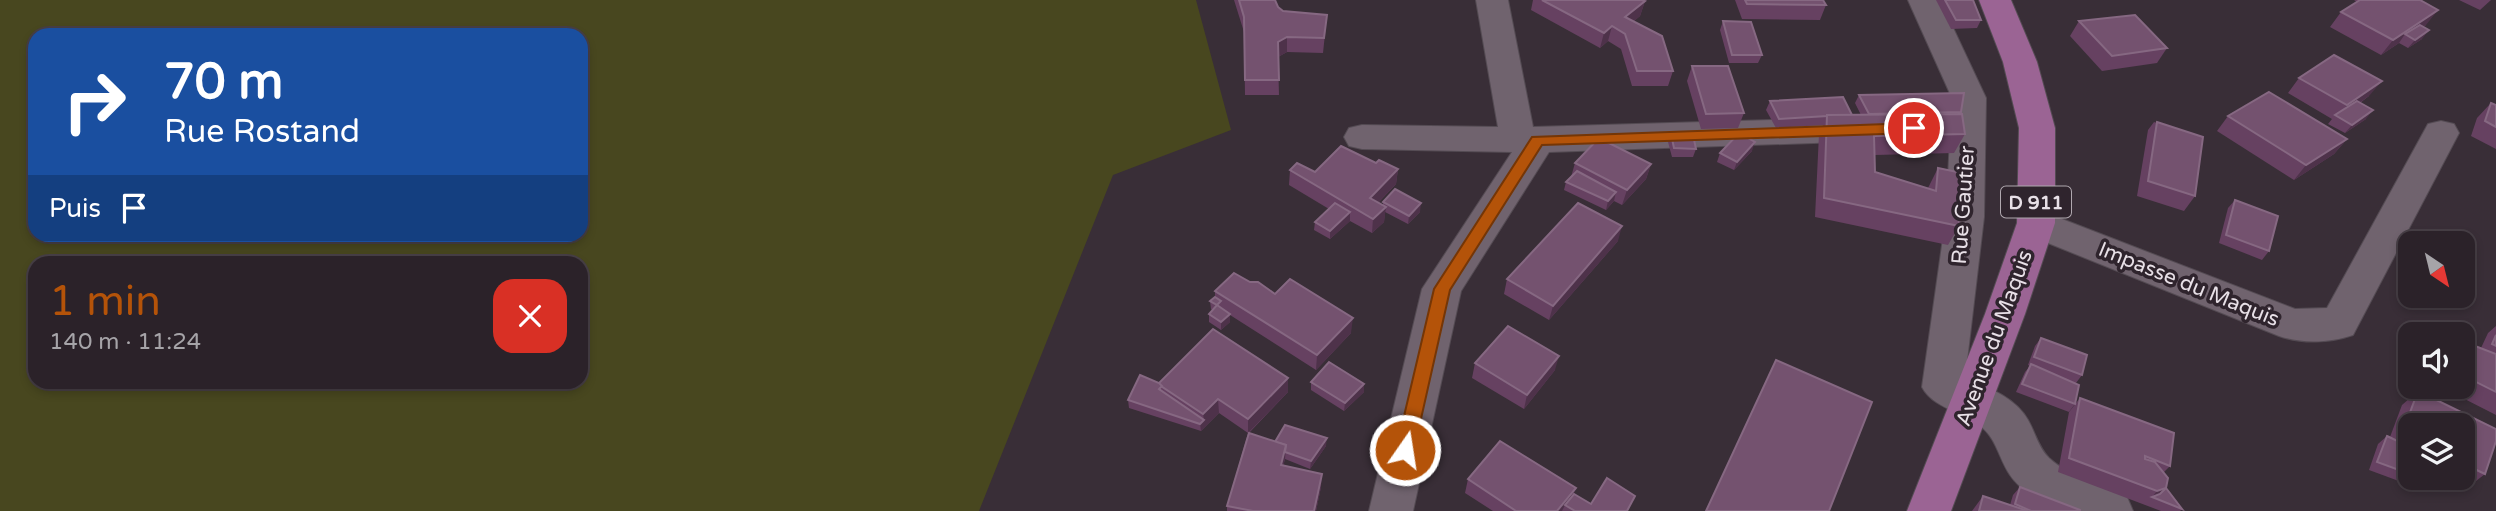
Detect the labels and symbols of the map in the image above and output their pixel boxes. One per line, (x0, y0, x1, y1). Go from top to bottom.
pin (1884, 98, 1944, 158)
street label: Rue Gautier (1947, 145, 1980, 265)
road number: D 911 (2001, 186, 2071, 218)
north arrow (2398, 231, 2474, 308)
street label: Impasse du Maquis (2095, 237, 2283, 332)
street label: Avenue du Maquis (1951, 247, 2038, 430)
position arrow (1368, 413, 1442, 487)

